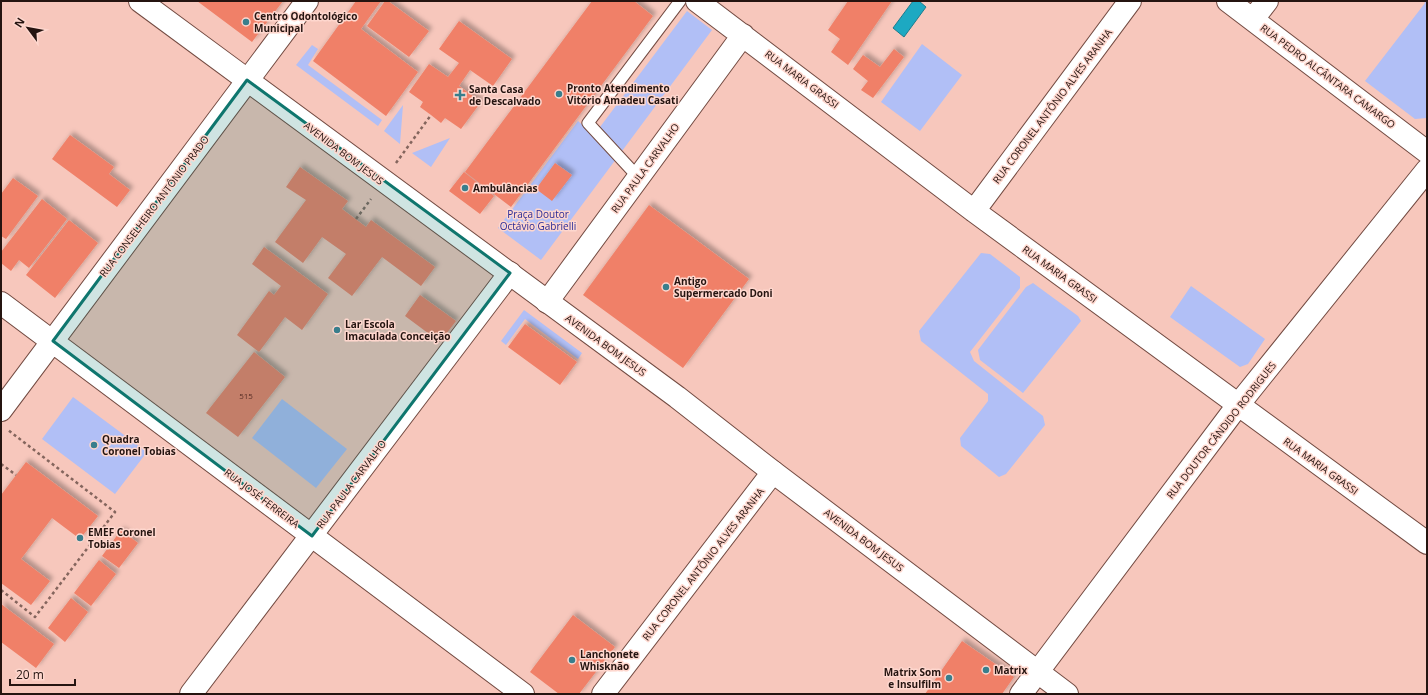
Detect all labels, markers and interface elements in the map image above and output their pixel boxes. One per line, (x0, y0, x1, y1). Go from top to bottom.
north arrow (8, 8, 48, 48)
place label: Centro Odontológico Municipal (254, 9, 357, 35)
text: N (10, 15, 28, 30)
marker: Centro Odontológico Municipal (241, 17, 251, 27)
street label: RUA PEDRO ALCÂNTARA CAMARGO (1258, 21, 1398, 132)
street label: RUA CORONEL ANTÔNIO ALVES ARANHA (989, 25, 1115, 186)
street label: RUA MARIA GRASSI (762, 47, 842, 111)
place label: Pronto Atendimento Vitório Amadeu Casati (567, 81, 678, 107)
place label: Santa Casa de Descalvado (469, 82, 541, 108)
marker: Santa Casa de Descalvado (454, 89, 466, 101)
marker: Pronto Atendimento Vitório Amadeu Casati (554, 89, 564, 99)
street label: AVENIDA BOM JESUS (301, 118, 387, 188)
street label: RUA PAULA CARVALHO (608, 120, 682, 216)
street label: RUA CONSELHEIRO ANTÔNIO PRADO (96, 132, 212, 280)
place label: Ambulâncias (473, 181, 538, 195)
marker: Ambulâncias (460, 183, 470, 193)
park label: Praça Doutor Octávio Gabrielli (500, 207, 576, 233)
street label: RUA MARIA GRASSI (1020, 242, 1100, 306)
place label: Antigo Supermercado Doni (674, 274, 773, 300)
marker: Antigo Supermercado Doni (661, 282, 671, 292)
street label: AVENIDA BOM JESUS (563, 311, 649, 379)
place label: Lar Escola Imaculada Conceição (345, 317, 451, 343)
marker: Lar Escola Imaculada Conceição (332, 325, 342, 335)
street label: RUA DOUTOR CÂNDIDO RODRIGUES (1163, 359, 1279, 501)
house number: 515 (239, 390, 253, 401)
place label: Quadra Coronel Tobias (102, 432, 176, 458)
street label: RUA MARIA GRASSI (1281, 434, 1361, 498)
street label: RUA PAULA CARVALHO (313, 437, 389, 531)
marker: Quadra Coronel Tobias (89, 440, 99, 450)
street label: RUA JOSÉ FERREIRA (222, 465, 303, 531)
street label: RUA CORONEL ANTÔNIO ALVES ARANHA (639, 484, 768, 643)
street label: AVENIDA BOM JESUS (821, 505, 907, 575)
place label: EMEF Coronel Tobias (88, 525, 156, 551)
marker: EMEF Coronel Tobias (75, 533, 85, 543)
place label: Lanchonete Whisknão (580, 647, 639, 673)
marker: Lanchonete Whisknão (567, 655, 577, 665)
scale bar (10, 661, 75, 687)
place label: Matrix (994, 663, 1027, 677)
place label: Matrix Som e Insulfilm (884, 665, 941, 691)
marker: Matrix (981, 665, 991, 675)
text: 20 m (16, 666, 44, 683)
marker: Matrix Som e Insulfilm (944, 673, 954, 683)

